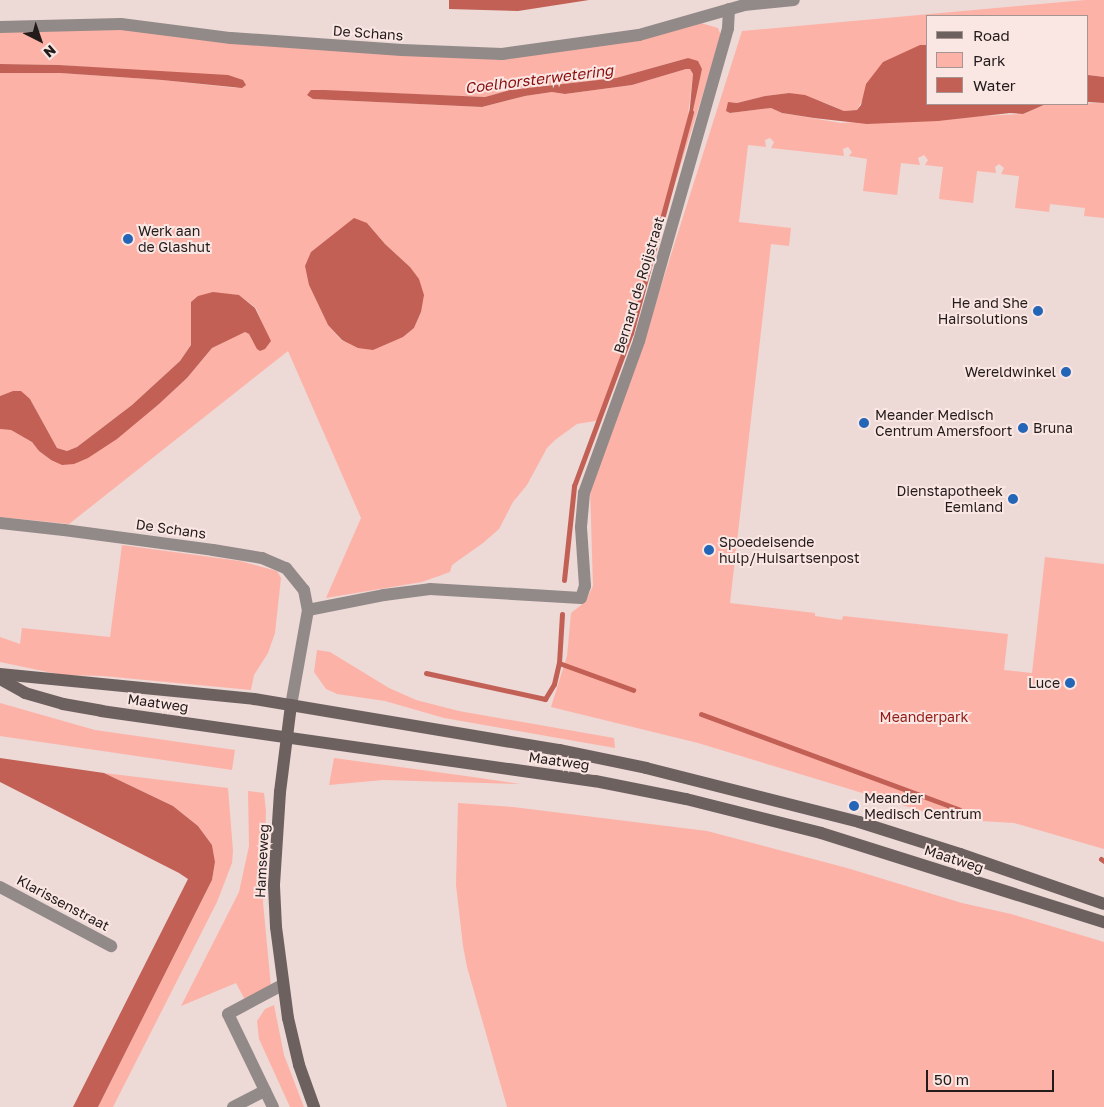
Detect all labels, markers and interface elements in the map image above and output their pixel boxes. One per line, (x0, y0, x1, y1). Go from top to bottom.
north arrow (15, 15, 65, 65)
legend (926, 15, 1089, 105)
street label: De Schans (332, 22, 404, 44)
text: Road (973, 26, 1010, 44)
text: N (41, 42, 60, 62)
text: Park (973, 51, 1005, 69)
water label: Coelhorsterwetering (464, 61, 614, 97)
text: Water (973, 76, 1016, 94)
street label: Bernard de Roijstraat (610, 215, 668, 355)
place label: Werk aan de Glashut (138, 223, 211, 256)
marker: Werk aan de Glashut (122, 233, 134, 245)
place label: He and She Hairsolutions (938, 295, 1028, 328)
marker: He and She Hairsolutions (1032, 305, 1044, 317)
place label: Wereldwinkel (965, 364, 1056, 380)
marker: Wereldwinkel (1060, 366, 1072, 378)
place label: Meander Medisch Centrum Amersfoort (875, 407, 1012, 440)
marker: Meander Medisch Centrum Amersfoort (857, 416, 871, 430)
place label: Bruna (1033, 420, 1073, 436)
marker: Bruna (1017, 422, 1029, 434)
place label: Dienstapotheek Eemland (896, 483, 1003, 516)
marker: Dienstapotheek Eemland (1007, 493, 1019, 505)
street label: De Schans (135, 516, 207, 542)
place label: Spoedeisende hulp/Huisartsenpost (719, 534, 860, 566)
marker: Spoedeisende hulp/Huisartsenpost (703, 544, 715, 556)
place label: Luce (1028, 675, 1060, 691)
marker: Luce (1064, 677, 1076, 689)
street label: Maatweg (126, 690, 190, 716)
park label: Meanderpark (880, 709, 968, 725)
street label: Maatweg (527, 748, 591, 774)
place label: Meander Medisch Centrum (864, 790, 982, 822)
marker: Meander Medisch Centrum (848, 800, 860, 812)
street label: Hamseweg (252, 823, 272, 899)
street label: Maatweg (922, 842, 986, 876)
street label: Klarissenstraat (14, 872, 112, 934)
scale bar (929, 1060, 1056, 1092)
text: 50 m (934, 1070, 969, 1088)

